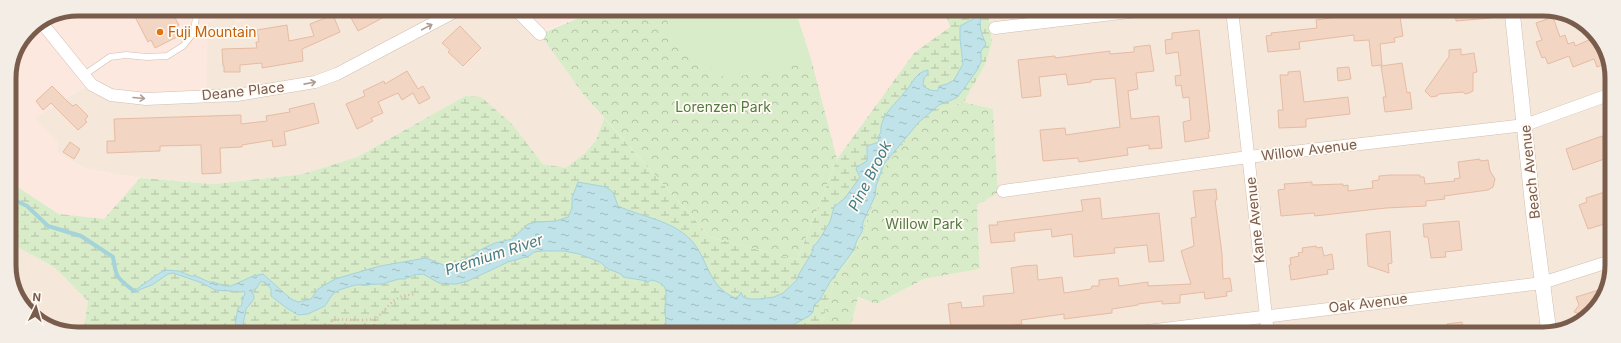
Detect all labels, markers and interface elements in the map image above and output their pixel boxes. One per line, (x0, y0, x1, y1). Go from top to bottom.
place label: Fuji Mountain (168, 23, 257, 40)
one-way arrow (421, 23, 433, 30)
marker: Fuji Mountain (155, 27, 165, 37)
street label: Deane Place (201, 78, 285, 103)
one-way arrow (303, 78, 316, 86)
one-way arrow (132, 94, 145, 102)
park label: Lorenzen Park (675, 98, 771, 115)
street label: Beach Avenue (1516, 124, 1543, 220)
street label: Willow Avenue (1260, 135, 1358, 164)
water label: Pine Brook (844, 137, 896, 214)
street label: Kane Avenue (1242, 176, 1267, 264)
park label: Willow Park (885, 215, 963, 232)
water label: Premium River (442, 230, 546, 279)
north arrow (16, 287, 56, 327)
street label: Oak Avenue (1328, 289, 1408, 316)
text: N (32, 290, 42, 304)

